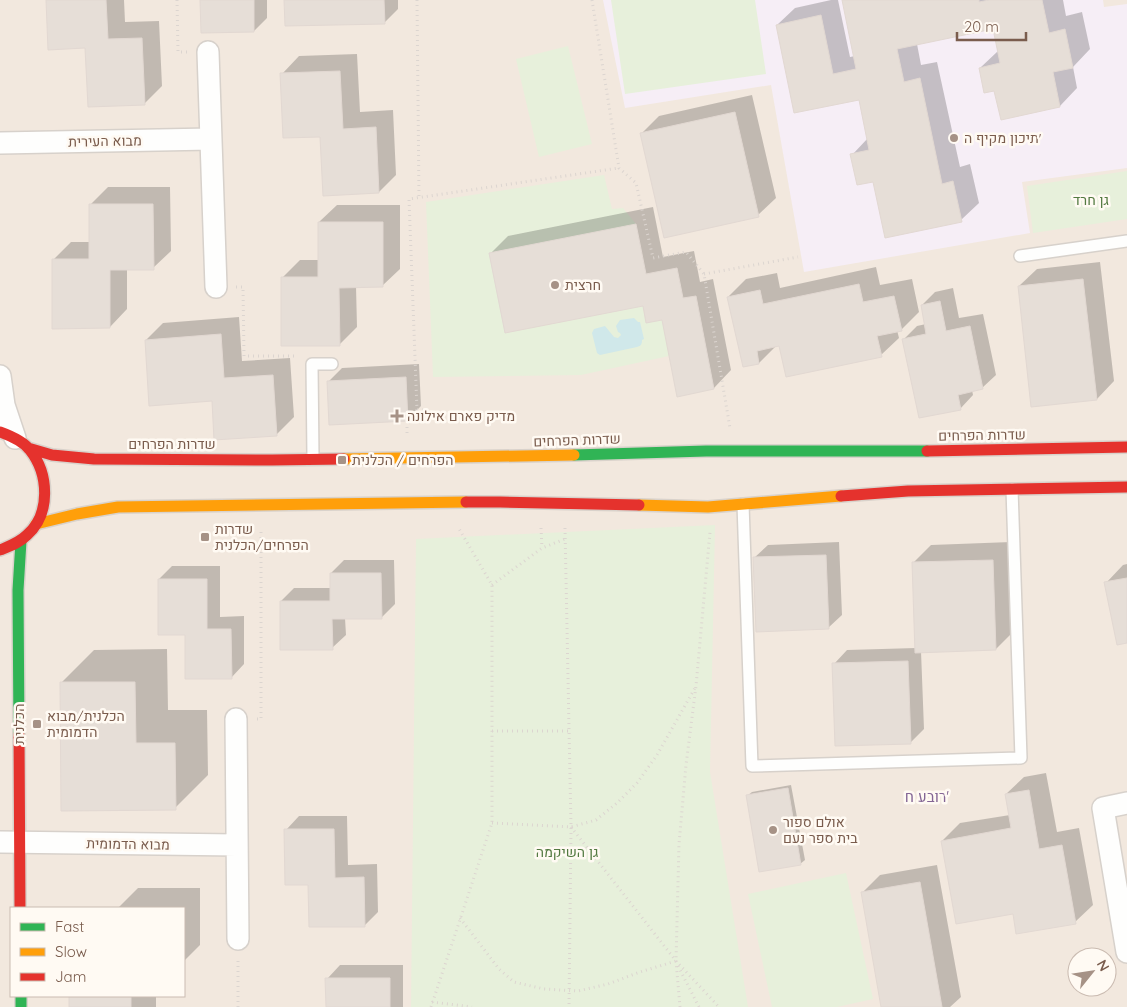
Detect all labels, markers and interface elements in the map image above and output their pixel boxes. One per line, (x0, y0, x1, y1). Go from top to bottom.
scale bar (957, 10, 1026, 42)
text: 20 m (964, 17, 999, 36)
place label: תיכון מקיף ה' (964, 129, 1042, 147)
street label: מבוא העירית (68, 131, 142, 151)
marker: תיכון מקיף ה' (948, 132, 960, 144)
park label: גן חרד (1073, 191, 1109, 209)
place label: חרצית (565, 276, 601, 294)
marker: חרצית (549, 279, 561, 291)
place label: מדיק פארם אילונה (407, 407, 515, 425)
marker: מדיק פארם אילונה (391, 410, 403, 422)
street label: שדרות הפרחים (938, 425, 1026, 445)
street label: שדרות הפרחים (533, 429, 621, 451)
street label: שדרות הפרחים (128, 435, 216, 453)
place label: הפרחים / הכלנית (352, 451, 453, 469)
marker: הפרחים / הכלנית (336, 454, 348, 466)
place label: שדרות הפרחים/הכלנית (215, 520, 309, 554)
marker: שדרות הפרחים/הכלנית (199, 531, 211, 543)
street label: הכלנית (10, 704, 28, 745)
place label: הכלנית/מבוא הדמומית (47, 707, 125, 741)
marker: הכלנית/מבוא הדמומית (31, 718, 43, 730)
district label: רובע ח' (905, 787, 949, 806)
place label: אולם ספור בית ספר נעם (783, 813, 858, 847)
marker: אולם ספור בית ספר נעם (767, 824, 779, 836)
street label: מבוא הדמומית (86, 834, 170, 854)
park label: גן השיקמה (536, 843, 598, 861)
legend (10, 907, 185, 997)
text: Fast (55, 917, 84, 936)
text: Slow (55, 942, 87, 961)
north arrow (1067, 947, 1117, 997)
text: N (1093, 957, 1114, 974)
text: Jam (55, 967, 86, 986)

